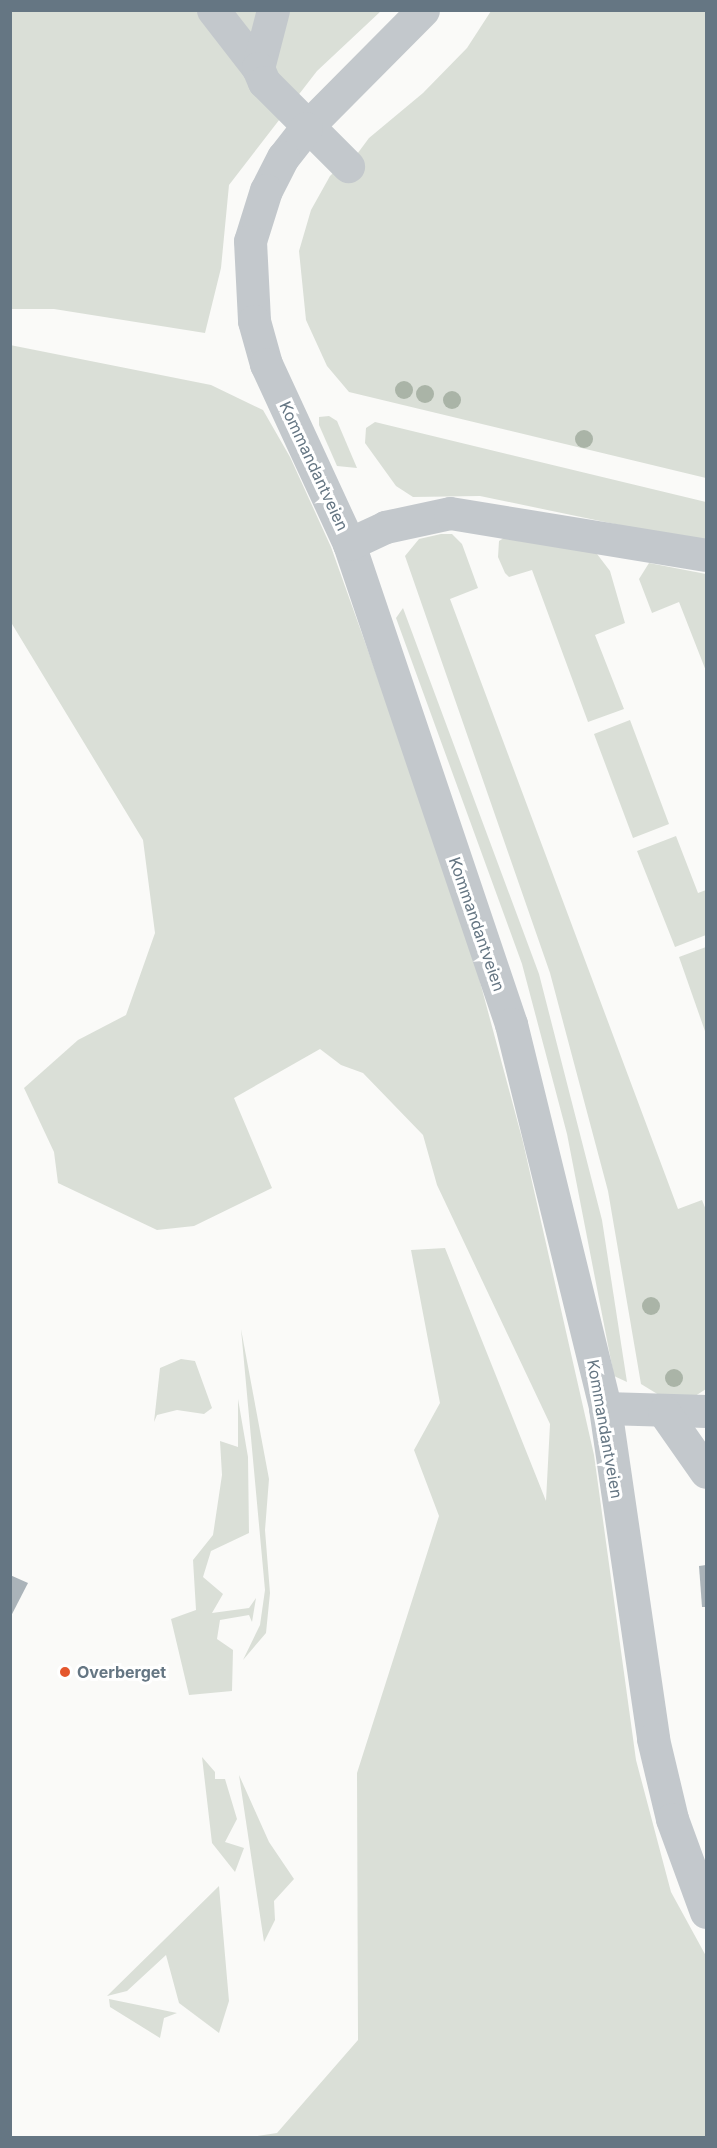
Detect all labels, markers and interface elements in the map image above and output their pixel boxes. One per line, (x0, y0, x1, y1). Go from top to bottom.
street label: Kommandantveien (276, 398, 352, 534)
street label: Kommandantveien (445, 854, 509, 994)
street label: Kommandantveien (583, 1358, 627, 1500)
place label: Overberget (77, 1662, 166, 1682)
marker: Overberget (58, 1665, 72, 1679)

